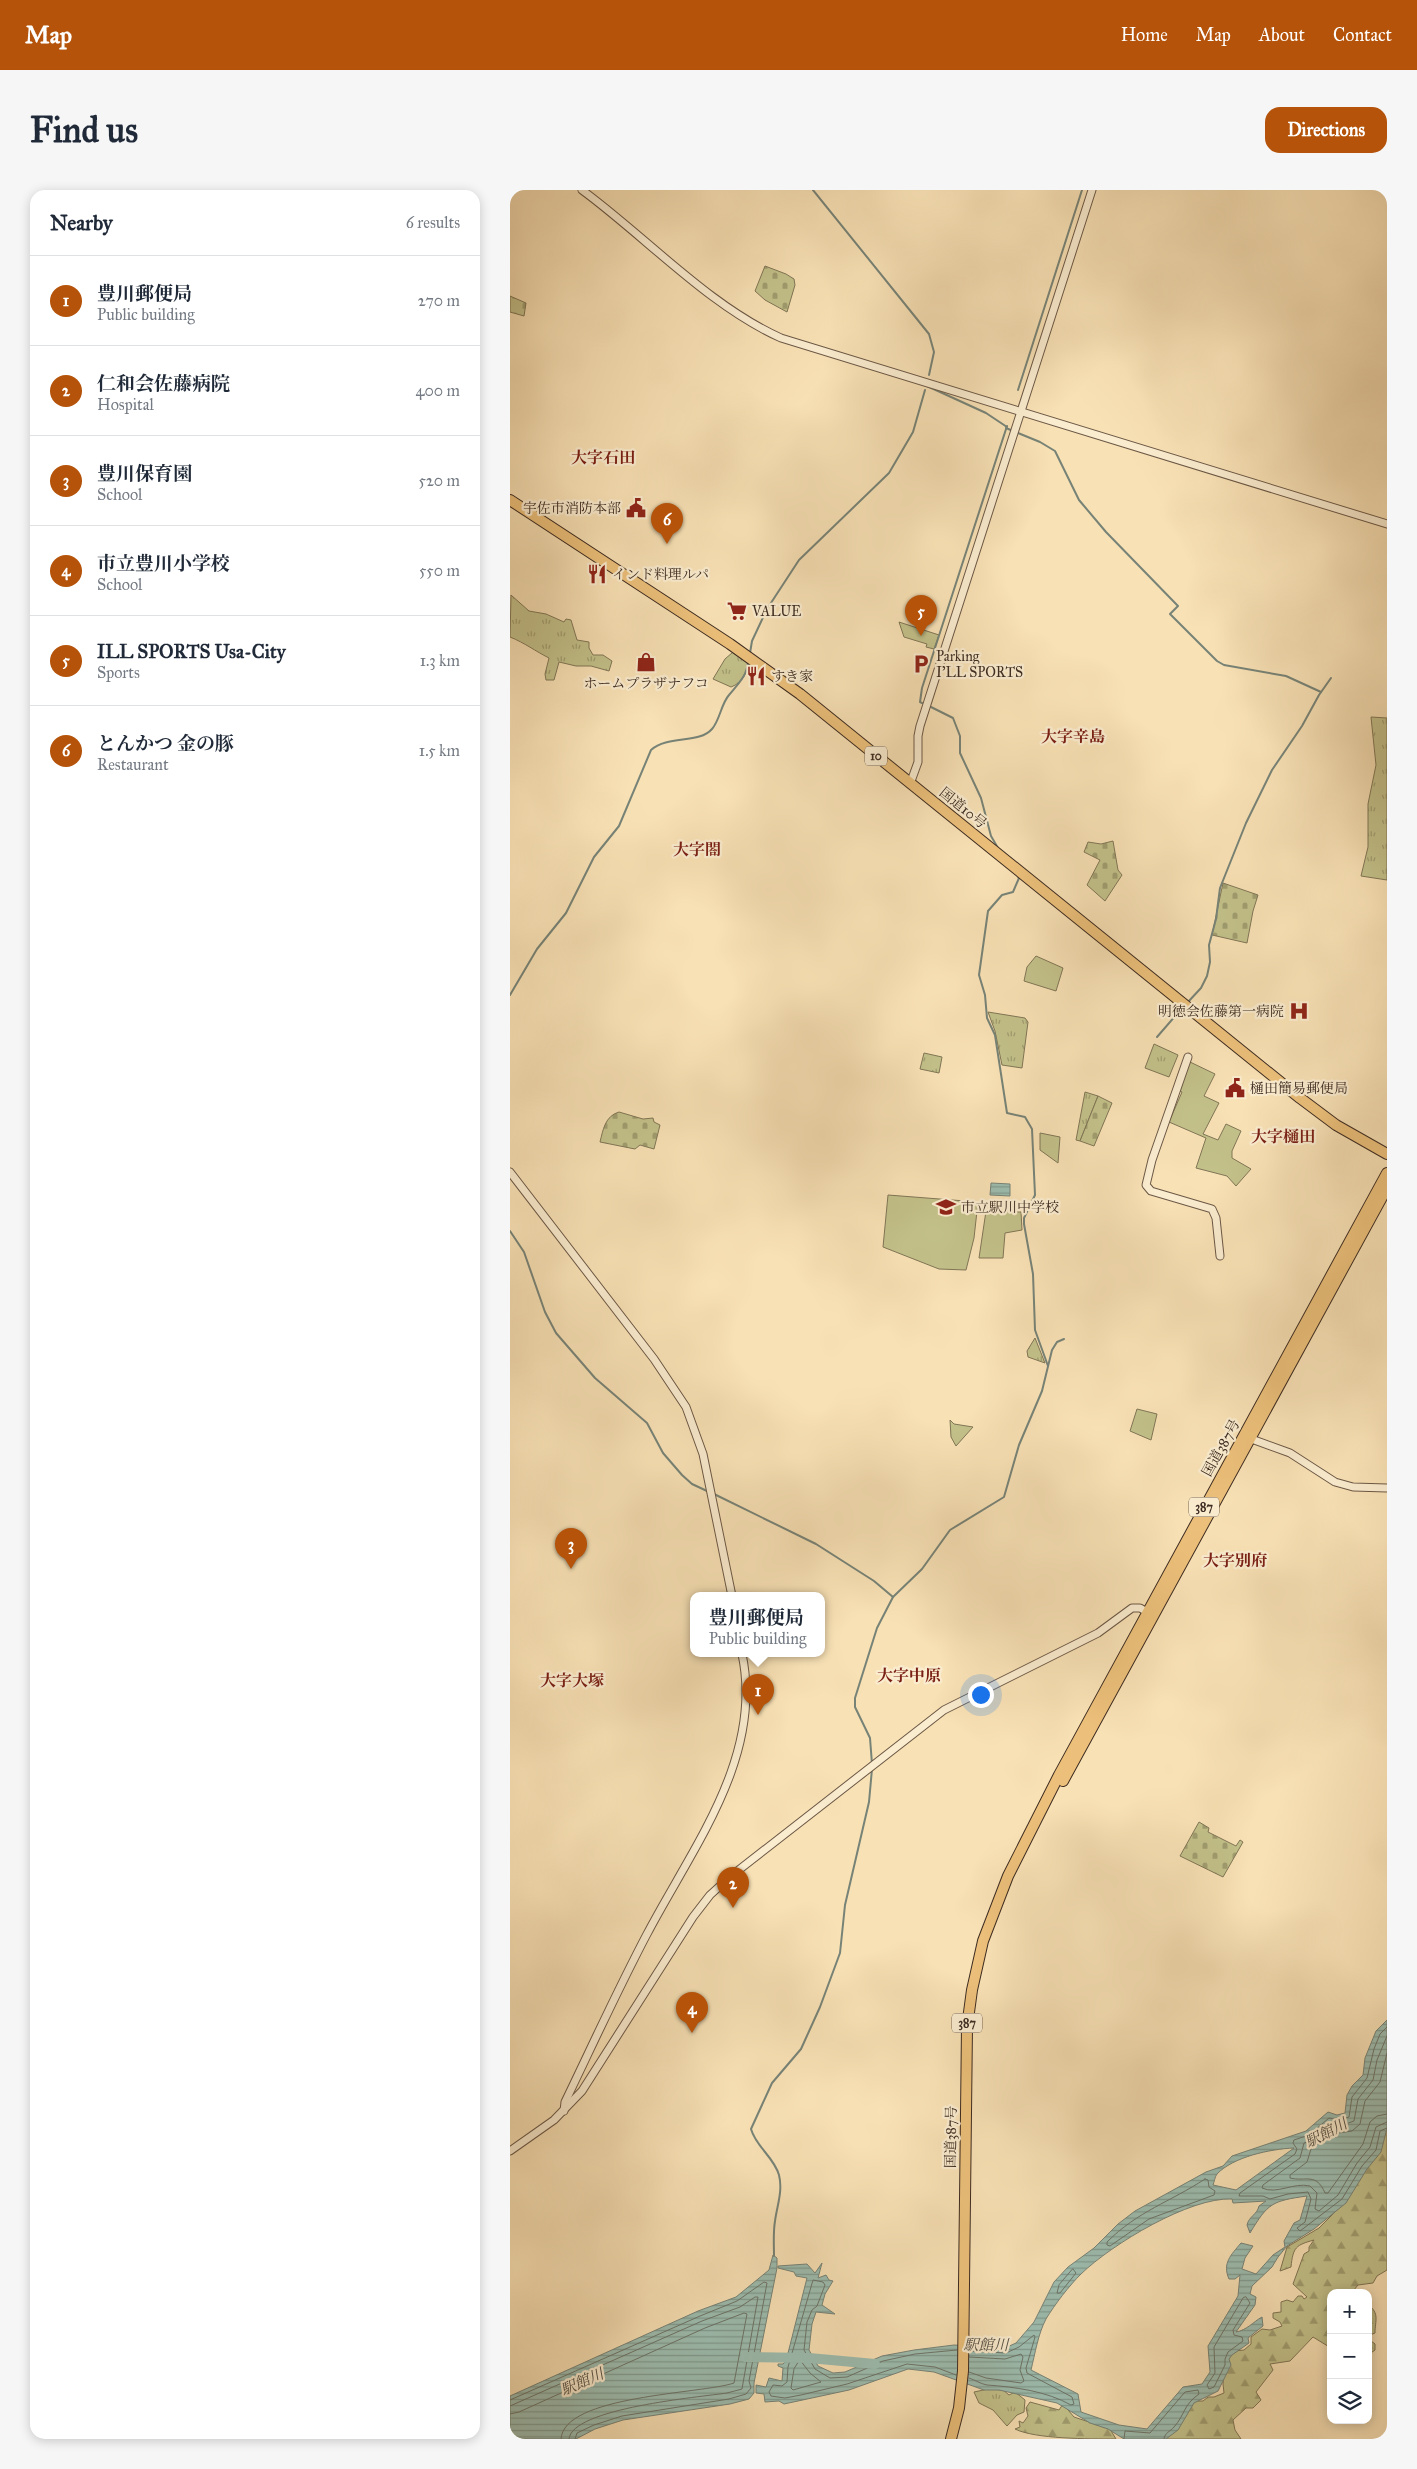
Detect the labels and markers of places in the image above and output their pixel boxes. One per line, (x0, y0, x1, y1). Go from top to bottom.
public building icon: 宇佐市消防本部 (625, 497, 647, 519)
place label: 宇佐市消防本部 (523, 500, 621, 517)
pin: 6 (651, 503, 683, 544)
restaurant icon: インド料理ルパ (586, 563, 608, 585)
place label: インド料理ルパ (612, 566, 709, 583)
pin: 5 (905, 595, 937, 636)
supermarket icon: VALUE (726, 600, 748, 622)
place label: VALUE (751, 603, 801, 620)
place label: Parking I'LL SPORTS (936, 648, 1023, 681)
shop icon: ホームプラザナフコ (635, 651, 657, 673)
parking icon: Parking I'LL SPORTS (910, 653, 932, 675)
restaurant icon: すき家 (745, 665, 767, 687)
place label: すき家 (771, 668, 813, 685)
place label: ホームプラザナフコ (583, 675, 709, 692)
hospital icon: 明徳会佐藤第一病院 (1288, 1000, 1310, 1022)
place label: 明徳会佐藤第一病院 (1158, 1003, 1284, 1020)
public building icon: 樋田簡易郵便局 (1224, 1077, 1246, 1099)
place label: 樋田簡易郵便局 (1250, 1080, 1348, 1097)
school or university icon: 市立駅川中学校 (935, 1196, 957, 1218)
place label: 市立駅川中学校 (961, 1199, 1059, 1216)
pin: 3 (555, 1528, 587, 1569)
pin: 1 (742, 1674, 774, 1715)
pin: 2 (717, 1867, 749, 1908)
pin: 4 (676, 1992, 708, 2033)

